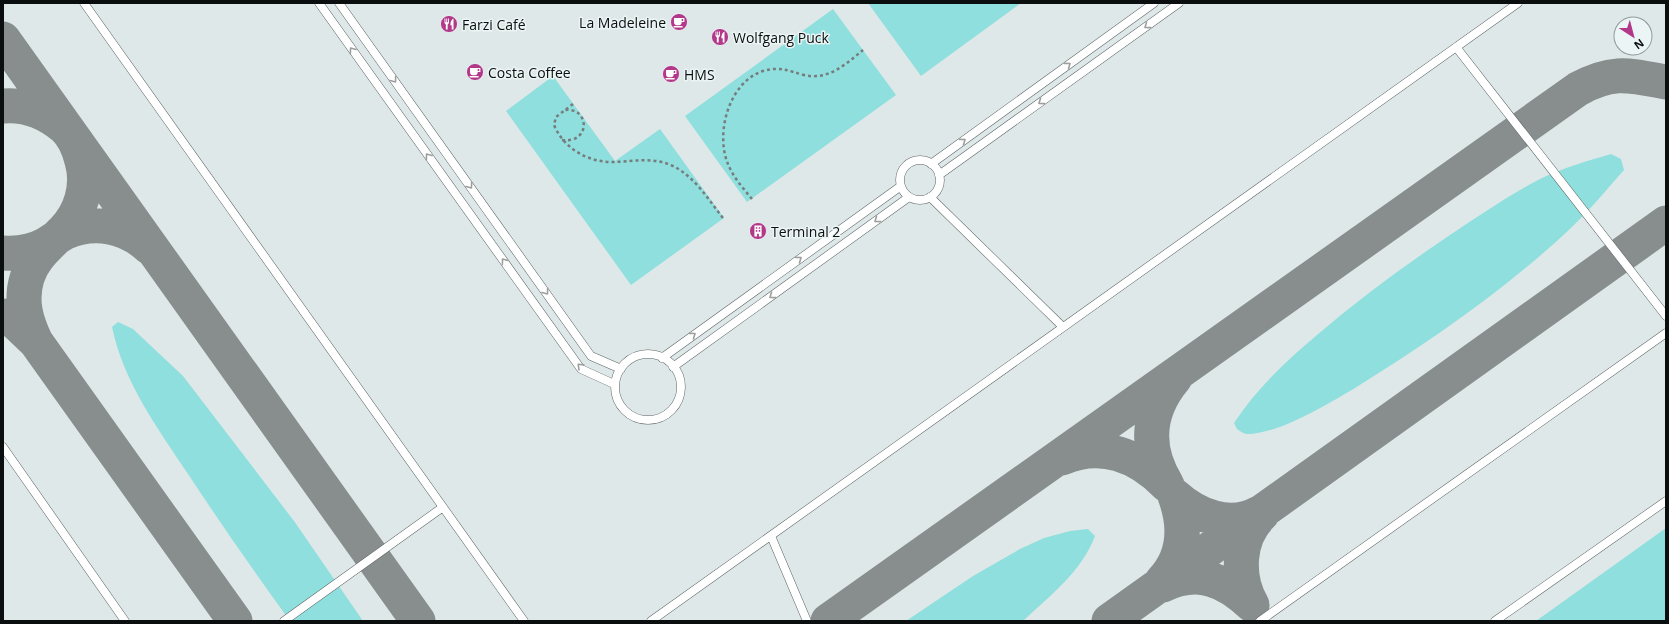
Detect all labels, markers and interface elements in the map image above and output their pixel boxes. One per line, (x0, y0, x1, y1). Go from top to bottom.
cafe icon: La Madeleine (669, 12, 689, 32)
place label: La Madeleine (579, 13, 666, 32)
restaurant icon: Farzi Café (439, 14, 459, 34)
place label: Farzi Café (462, 15, 526, 34)
north arrow (1613, 16, 1653, 56)
one-way arrow (1144, 21, 1151, 29)
restaurant icon: Wolfgang Puck (710, 27, 730, 47)
place label: Wolfgang Puck (733, 28, 830, 47)
text: N (1631, 36, 1647, 53)
one-way arrow (349, 47, 357, 54)
cafe icon: Costa Coffee (465, 62, 485, 82)
one-way arrow (1064, 62, 1071, 70)
place label: Costa Coffee (488, 63, 571, 82)
cafe icon: HMS (661, 64, 681, 84)
place label: HMS (684, 65, 715, 84)
one-way arrow (389, 76, 396, 83)
one-way arrow (1039, 97, 1046, 104)
one-way arrow (958, 139, 965, 146)
one-way arrow (426, 153, 433, 160)
one-way arrow (465, 182, 473, 189)
one-way arrow (875, 215, 882, 222)
building icon: Terminal 2 (748, 221, 768, 241)
place label: Terminal 2 (771, 222, 840, 241)
one-way arrow (795, 256, 802, 264)
one-way arrow (502, 259, 509, 266)
one-way arrow (541, 287, 548, 294)
one-way arrow (769, 291, 776, 298)
one-way arrow (689, 333, 696, 340)
one-way arrow (577, 363, 585, 371)

